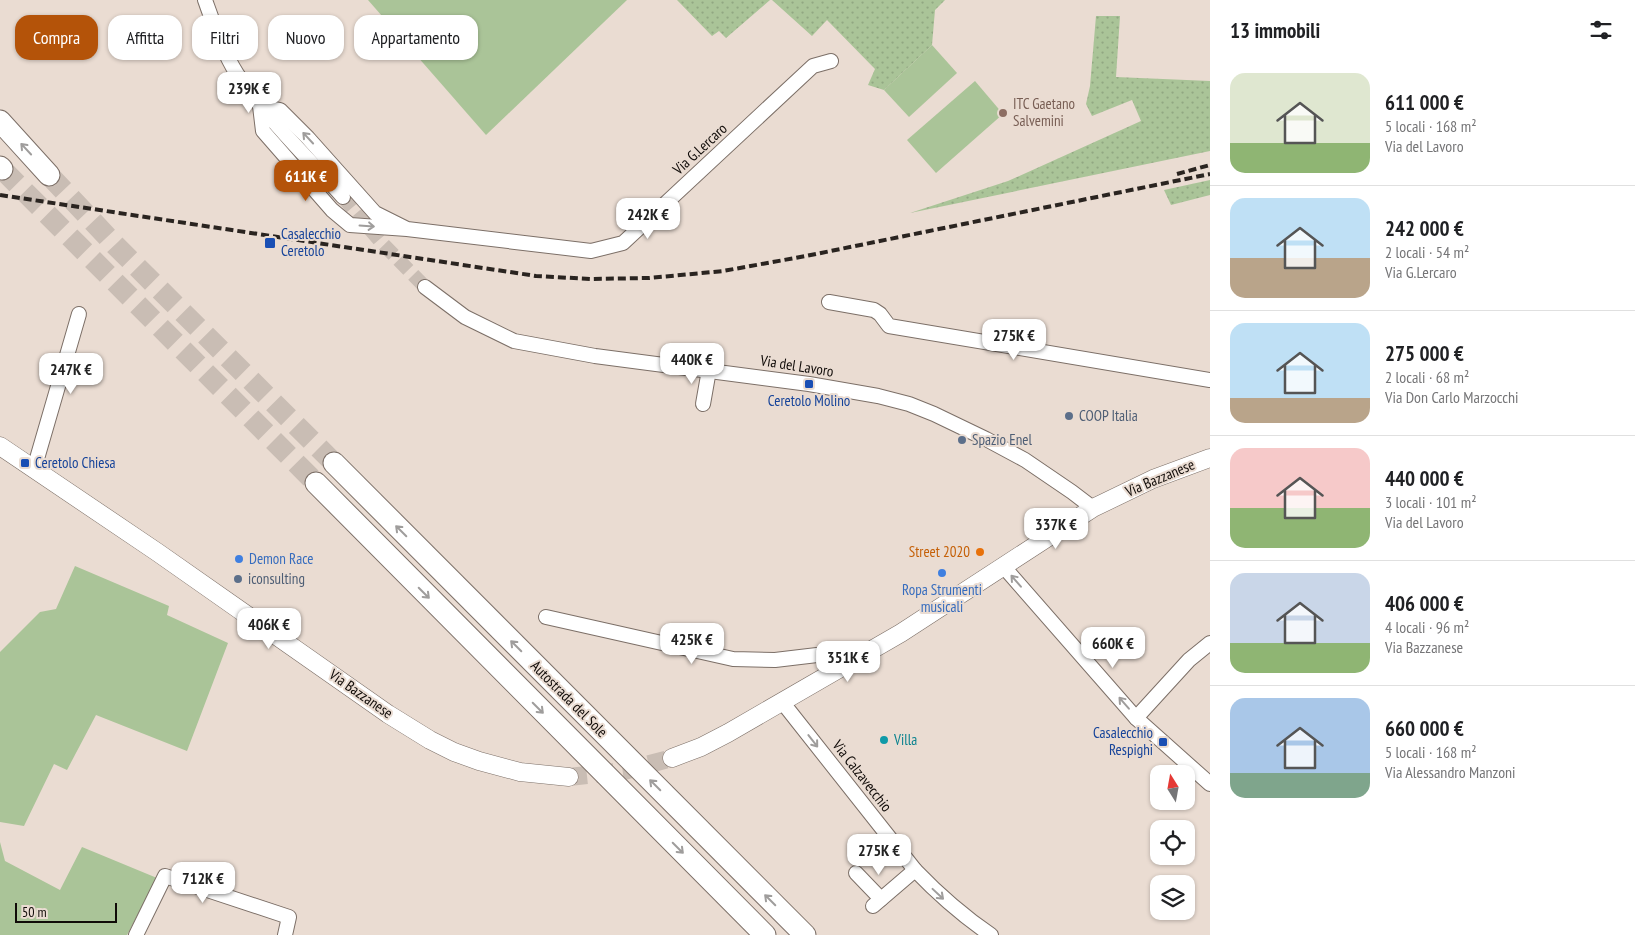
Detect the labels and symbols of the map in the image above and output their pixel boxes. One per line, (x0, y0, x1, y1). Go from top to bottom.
pin: 239K € (208, 72, 290, 114)
place label: ITC Gaetano Salvemini (1013, 94, 1075, 130)
marker: ITC Gaetano Salvemini (997, 107, 1009, 119)
street label: Via G.Lercaro (668, 119, 731, 179)
one-way arrow (302, 132, 314, 145)
one-way arrow (20, 142, 32, 155)
pin: 611K € (265, 160, 347, 202)
pin: 242K € (607, 198, 689, 240)
one-way arrow (359, 222, 375, 231)
place label: Casalecchio Ceretolo (281, 224, 341, 260)
marker: Casalecchio Ceretolo (263, 236, 277, 250)
pin: 275K € (973, 318, 1055, 361)
pin: 440K € (651, 342, 733, 385)
street label: Via del Lavoro (758, 350, 835, 381)
pin: 247K € (30, 352, 112, 395)
marker: Ceretolo Molino (803, 378, 815, 390)
place label: Ceretolo Molino (768, 391, 850, 410)
place label: COOP Italia (1079, 406, 1138, 425)
marker: COOP Italia (1063, 410, 1075, 422)
place label: Spazio Enel (972, 430, 1032, 449)
marker: Spazio Enel (956, 434, 968, 446)
place label: Ceretolo Chiesa (35, 453, 116, 472)
street label: Via Bazzanese (1121, 454, 1197, 501)
marker: Ceretolo Chiesa (19, 457, 31, 469)
pin: 337K € (1015, 508, 1097, 550)
one-way arrow (395, 524, 407, 537)
place label: Street 2020 (909, 542, 970, 561)
marker: Street 2020 (974, 546, 986, 558)
place label: Demon Race (249, 549, 314, 568)
marker: Demon Race (233, 553, 245, 565)
marker: Ropa Strumenti musicali (936, 567, 948, 579)
place label: iconsulting (248, 569, 305, 588)
marker: iconsulting (232, 573, 244, 585)
one-way arrow (1011, 575, 1022, 588)
place label: Ropa Strumenti musicali (902, 580, 982, 616)
one-way arrow (418, 587, 430, 599)
pin: 406K € (228, 608, 310, 650)
pin: 425K € (651, 622, 733, 665)
pin: 660K € (1072, 626, 1154, 669)
one-way arrow (510, 639, 522, 652)
pin: 351K € (807, 640, 889, 683)
street label: Autostrada del Sole (527, 656, 612, 741)
street label: Via Bazzanese (325, 664, 397, 722)
one-way arrow (1118, 697, 1129, 710)
one-way arrow (532, 702, 545, 714)
place label: Casalecchio Respighi (1093, 723, 1153, 759)
place label: Villa (893, 730, 917, 749)
one-way arrow (808, 734, 819, 747)
marker: Villa (878, 734, 890, 746)
street label: Via Calzavecchio (828, 735, 896, 815)
marker: Casalecchio Respighi (1157, 736, 1169, 748)
north arrow (1150, 765, 1195, 810)
one-way arrow (650, 780, 662, 792)
pin: 275K € (838, 834, 920, 876)
one-way arrow (672, 842, 684, 854)
pin: 712K € (162, 862, 244, 904)
one-way arrow (932, 888, 945, 900)
one-way arrow (764, 894, 776, 907)
scale bar (15, 900, 118, 923)

